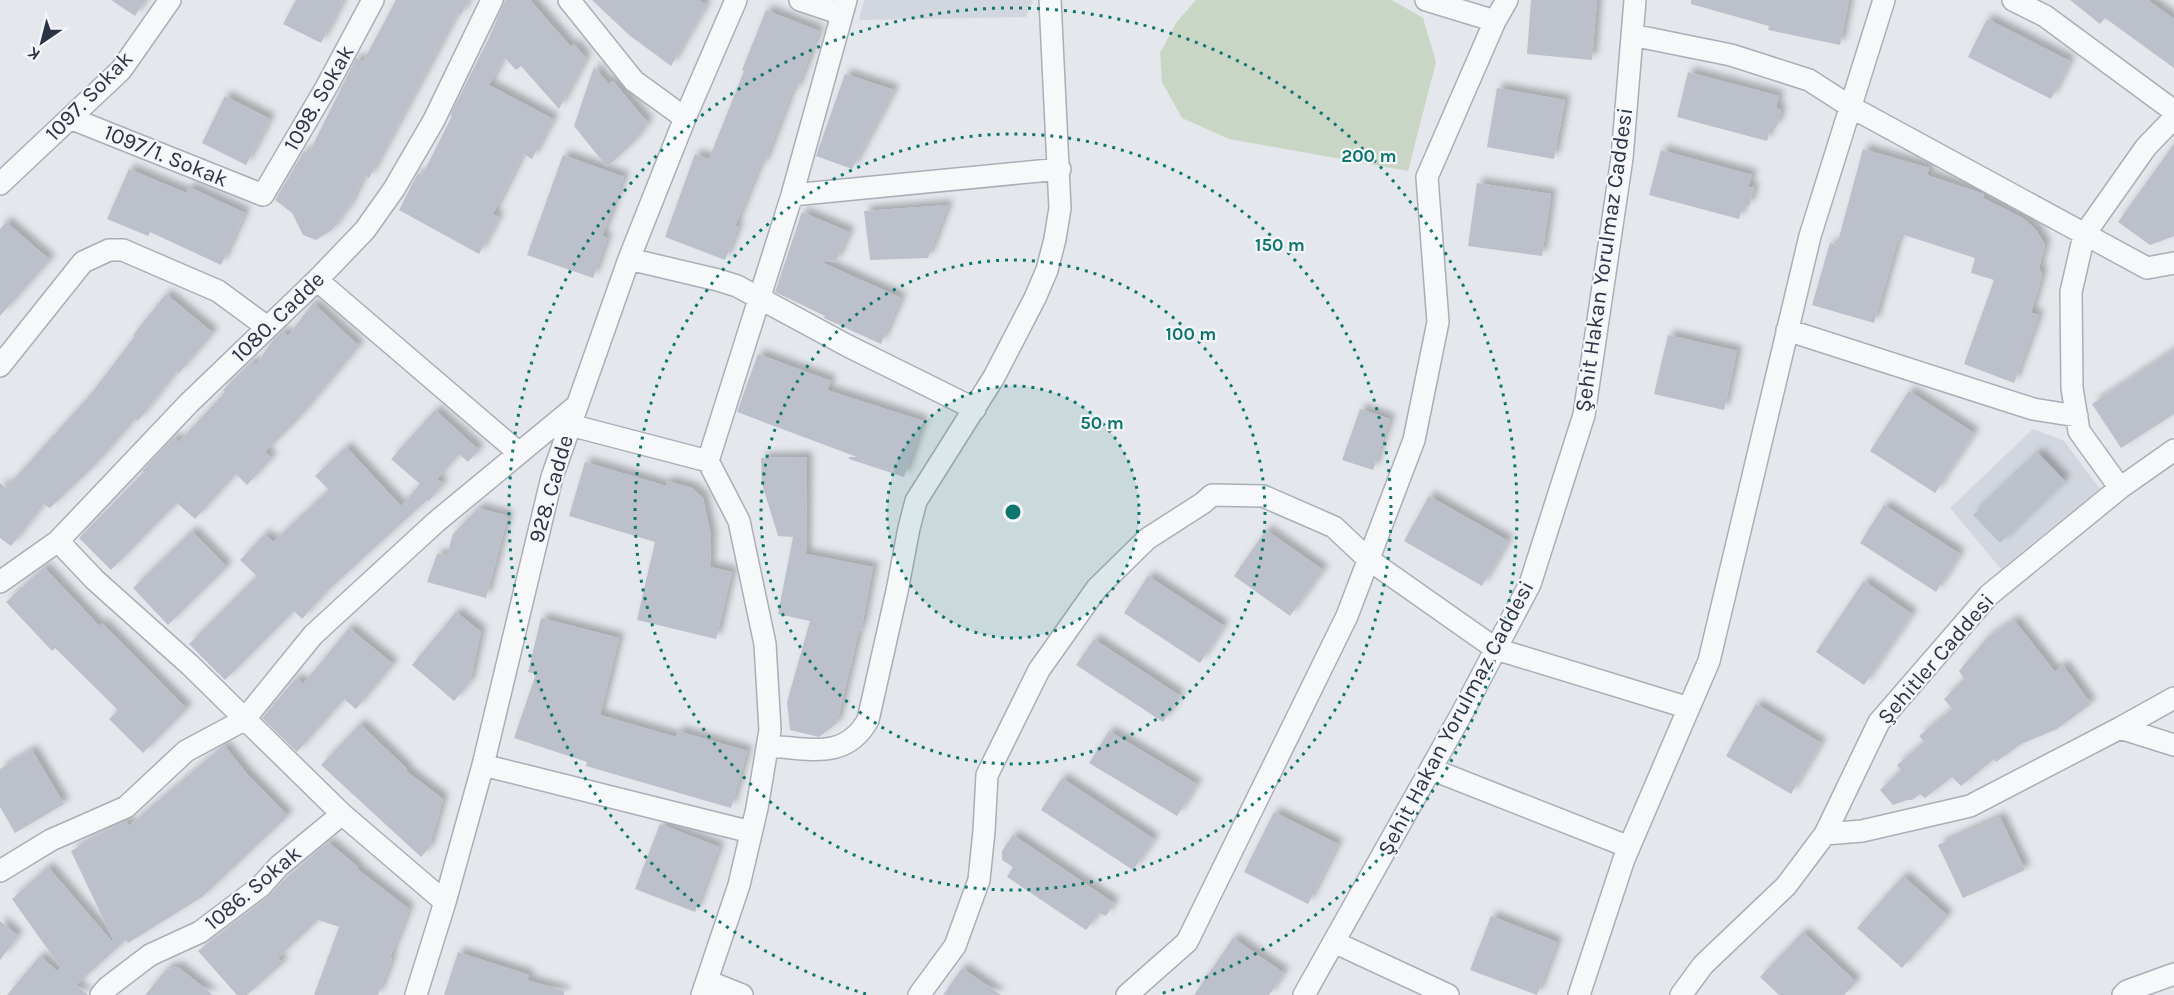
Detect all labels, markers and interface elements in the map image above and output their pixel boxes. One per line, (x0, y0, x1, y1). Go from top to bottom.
north arrow (12, 12, 72, 72)
street label: 1098. Sokak (278, 40, 360, 156)
text: K (24, 43, 43, 65)
street label: 1097. Sokak (40, 46, 138, 146)
street label: Şehit Hakan Yorulmaz Caddesi (1570, 106, 1638, 414)
street label: 1097/1. Sokak (100, 119, 232, 193)
text: 200 m (1341, 145, 1397, 167)
text: 150 m (1255, 234, 1305, 256)
street label: 1080. Cadde (226, 266, 330, 368)
text: 100 m (1166, 323, 1216, 345)
text: 50 m (1080, 412, 1124, 434)
street label: 928. Cadde (523, 432, 579, 546)
centre of rings (1003, 502, 1023, 522)
street label: Şehit Hakan Yorulmaz Caddesi (1372, 576, 1540, 860)
street label: Şehitler Caddesi (1872, 588, 2000, 730)
street label: 1086. Sokak (200, 840, 306, 936)

